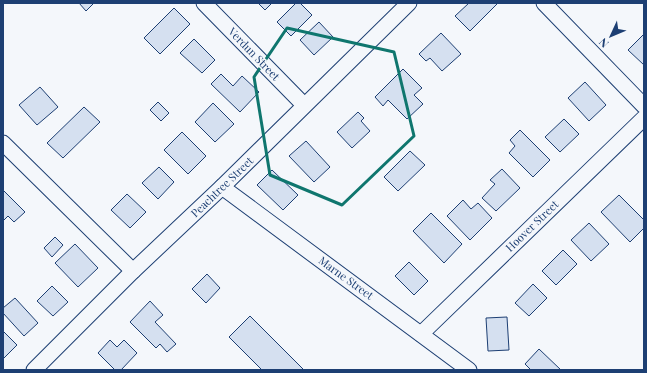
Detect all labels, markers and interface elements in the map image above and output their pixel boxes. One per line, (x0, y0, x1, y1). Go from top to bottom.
north arrow (591, 16, 631, 56)
street label: Verdun Street (225, 23, 283, 83)
text: N (595, 35, 612, 51)
street label: Peachtree Street (187, 153, 256, 220)
street label: Hoover Street (502, 197, 561, 255)
street label: Marne Street (316, 253, 377, 303)

